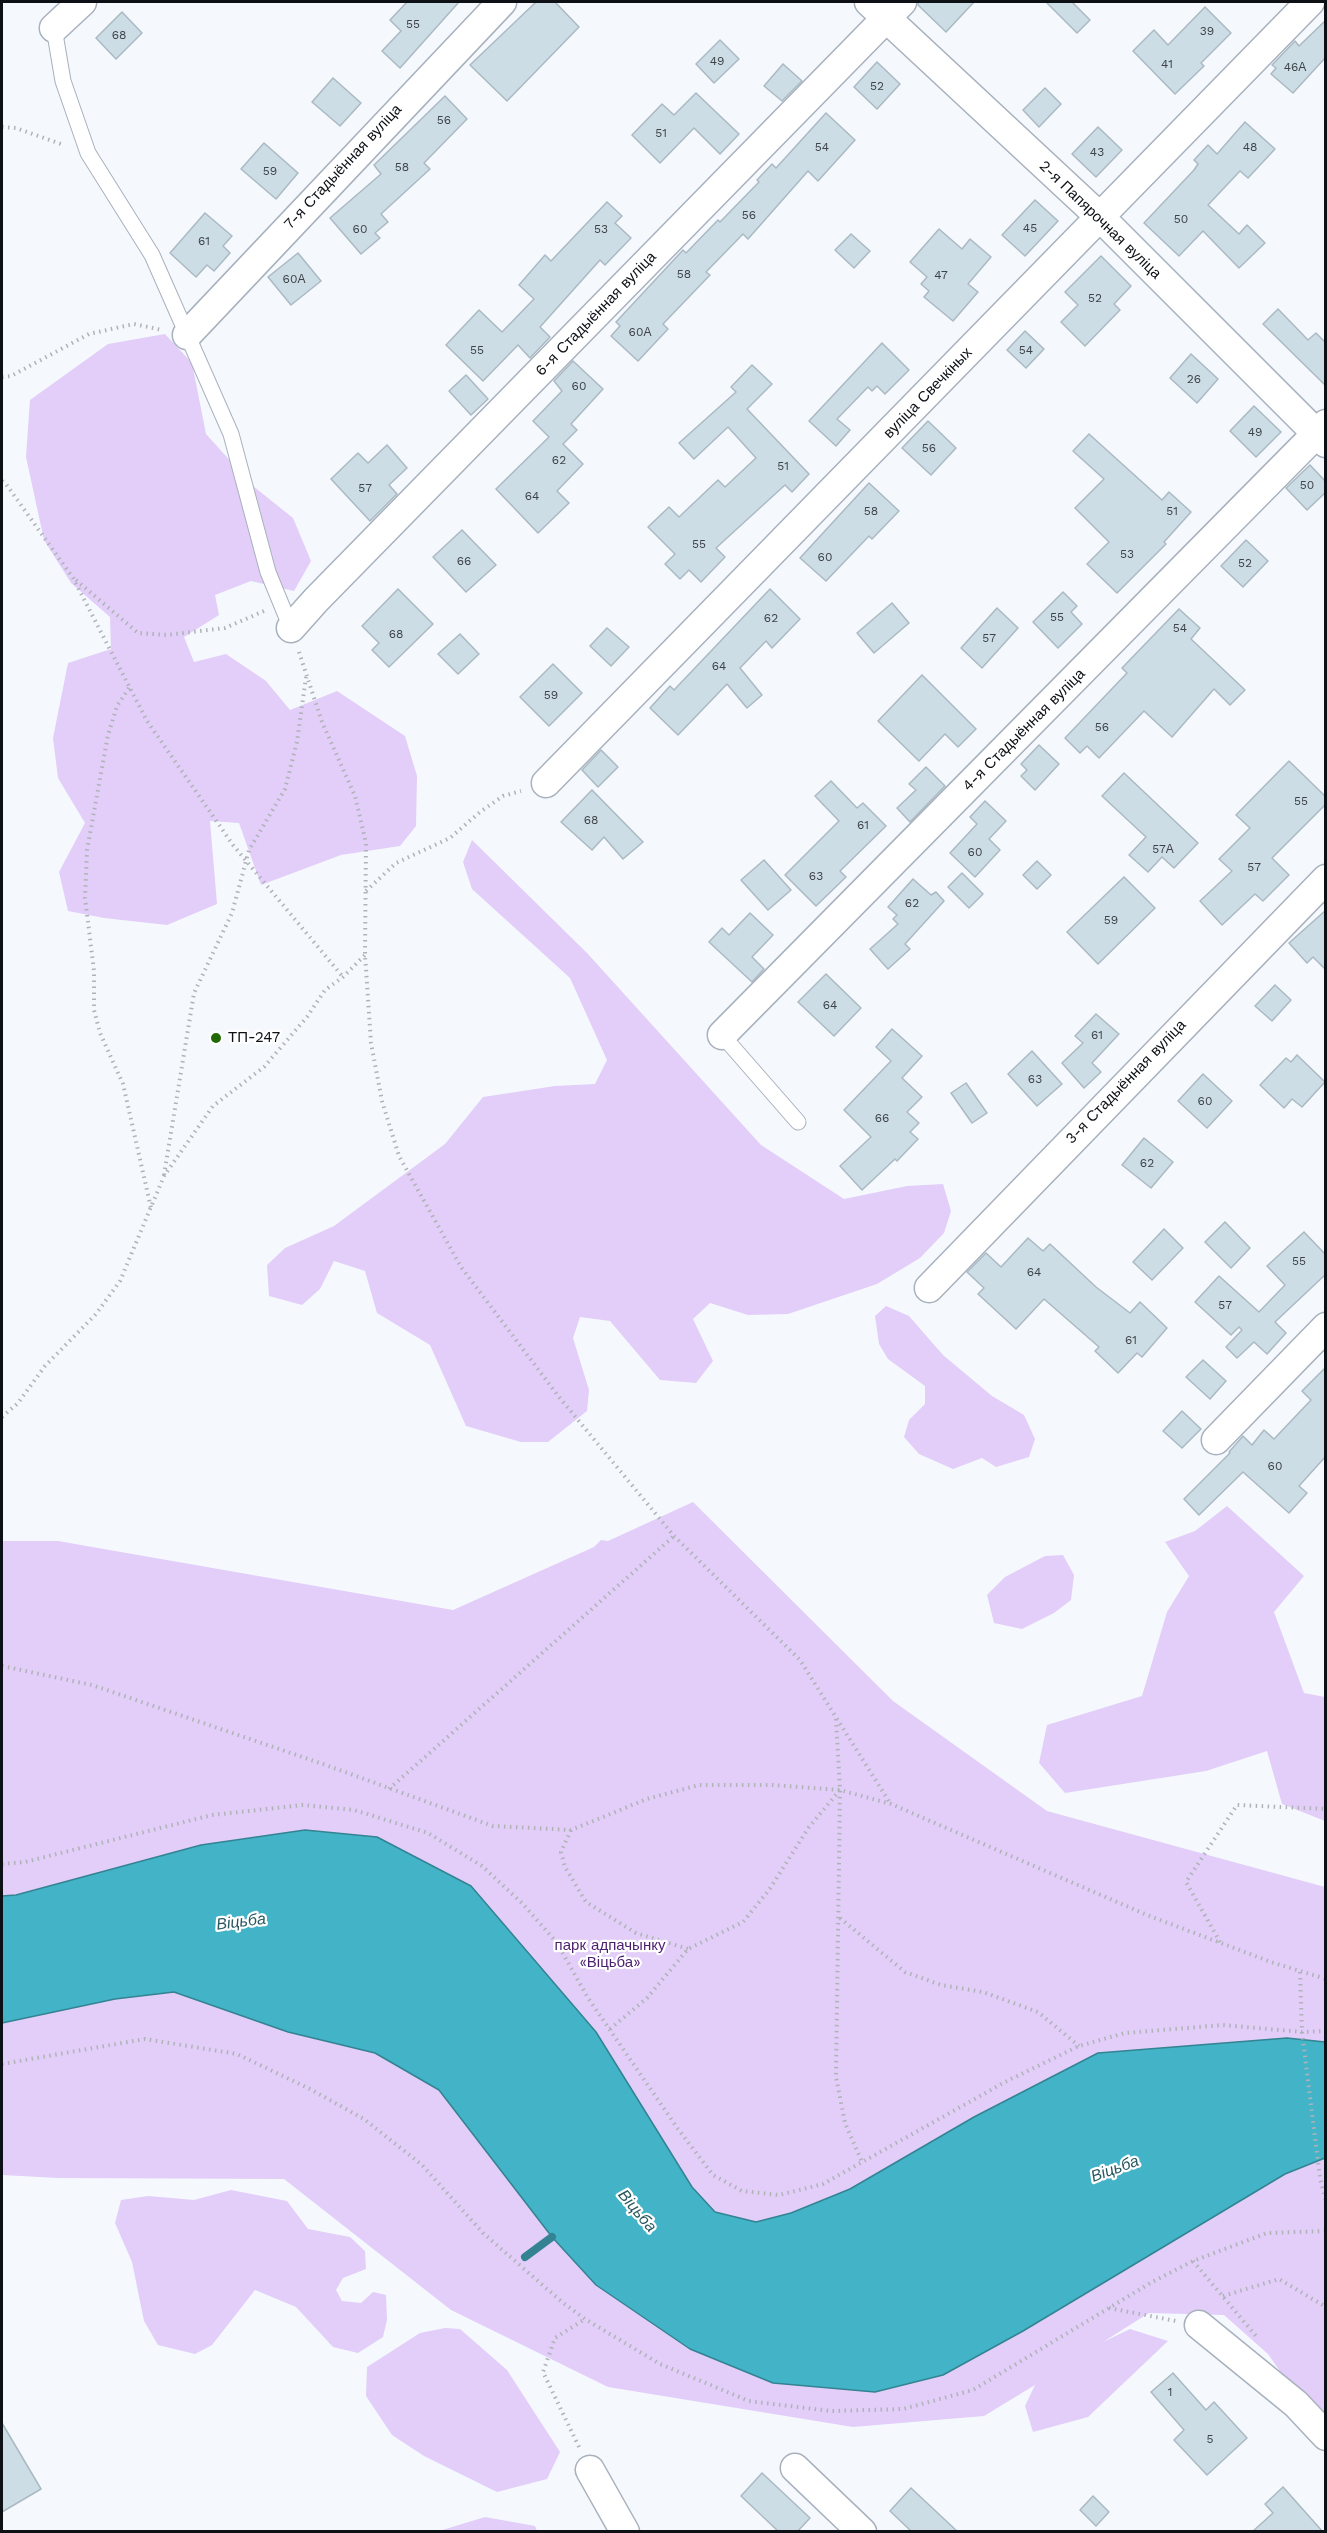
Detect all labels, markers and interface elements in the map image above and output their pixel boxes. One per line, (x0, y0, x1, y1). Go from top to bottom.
house number: 55 (406, 17, 420, 31)
house number: 39 (1200, 24, 1214, 38)
house number: 68 (112, 28, 126, 42)
house number: 49 (710, 54, 724, 68)
house number: 41 (1161, 57, 1173, 71)
house number: 46А (1284, 60, 1306, 74)
house number: 52 (870, 79, 884, 93)
street label: 7-я Стадыённая вуліца (280, 101, 406, 233)
house number: 56 (437, 113, 451, 127)
house number: 51 (655, 126, 667, 140)
house number: 54 (815, 140, 829, 154)
house number: 48 (1243, 140, 1257, 154)
house number: 43 (1090, 145, 1104, 159)
street label: 2-я Папярочная вуліца (1035, 157, 1165, 283)
house number: 58 (395, 160, 409, 174)
house number: 59 (263, 164, 277, 178)
house number: 56 (742, 208, 756, 222)
house number: 50 (1174, 212, 1188, 226)
house number: 45 (1023, 221, 1037, 235)
house number: 60 (353, 222, 367, 236)
house number: 53 (594, 222, 608, 236)
house number: 61 (198, 234, 210, 248)
street label: 6-я Стадыённая вуліца (532, 248, 660, 380)
house number: 58 (677, 267, 691, 281)
house number: 47 (934, 268, 948, 282)
house number: 60А (283, 272, 305, 286)
house number: 52 (1088, 291, 1102, 305)
house number: 60А (629, 325, 651, 339)
house number: 55 (470, 343, 484, 357)
house number: 54 (1019, 343, 1033, 357)
street label: вуліца Свечкіных (880, 344, 976, 442)
house number: 26 (1187, 372, 1201, 386)
house number: 60 (572, 379, 586, 393)
house number: 49 (1248, 425, 1262, 439)
house number: 56 (922, 441, 936, 455)
house number: 62 (552, 453, 566, 467)
house number: 51 (777, 459, 789, 473)
house number: 50 (1300, 478, 1314, 492)
house number: 57 (358, 481, 372, 495)
house number: 64 (525, 489, 539, 503)
house number: 58 (864, 504, 878, 518)
house number: 51 (1166, 504, 1178, 518)
house number: 55 (692, 537, 706, 551)
house number: 53 (1120, 547, 1134, 561)
house number: 60 (818, 550, 832, 564)
house number: 66 (457, 554, 471, 568)
house number: 52 (1238, 556, 1252, 570)
house number: 55 (1050, 610, 1064, 624)
house number: 62 (764, 611, 778, 625)
house number: 54 (1173, 621, 1187, 635)
house number: 68 (389, 627, 403, 641)
house number: 57 (982, 631, 996, 645)
house number: 64 (712, 659, 726, 673)
street label: 4-я Стадыённая вуліца (959, 665, 1089, 795)
house number: 59 (544, 688, 558, 702)
house number: 56 (1095, 720, 1109, 734)
house number: 55 (1294, 794, 1308, 808)
house number: 68 (584, 813, 598, 827)
house number: 61 (857, 818, 869, 832)
house number: 57А (1152, 842, 1174, 856)
house number: 60 (968, 845, 982, 859)
house number: 57 (1247, 860, 1261, 874)
house number: 63 (809, 869, 823, 883)
house number: 62 (905, 896, 919, 910)
house number: 59 (1104, 913, 1118, 927)
house number: 64 (823, 998, 837, 1012)
street label: 3-я Стадыённая вуліца (1062, 1016, 1190, 1148)
house number: 61 (1091, 1028, 1103, 1042)
place label: ТП-247 (228, 1029, 280, 1047)
marker: ТП-247 (209, 1031, 223, 1045)
house number: 63 (1028, 1072, 1042, 1086)
house number: 60 (1198, 1094, 1212, 1108)
house number: 66 (875, 1111, 889, 1125)
house number: 62 (1140, 1156, 1154, 1170)
house number: 55 (1292, 1254, 1306, 1268)
house number: 64 (1027, 1265, 1041, 1279)
house number: 57 (1218, 1298, 1232, 1312)
house number: 61 (1125, 1333, 1137, 1347)
house number: 60 (1268, 1459, 1282, 1473)
water label: Віцьба (215, 1909, 267, 1935)
park label: парк адпачынку «Віцьба» (555, 1937, 665, 1972)
water label: Віцьба (1088, 2151, 1142, 2187)
water label: Віцьба (614, 2186, 660, 2236)
house number: 1 (1168, 2385, 1172, 2399)
house number: 5 (1207, 2432, 1213, 2446)

